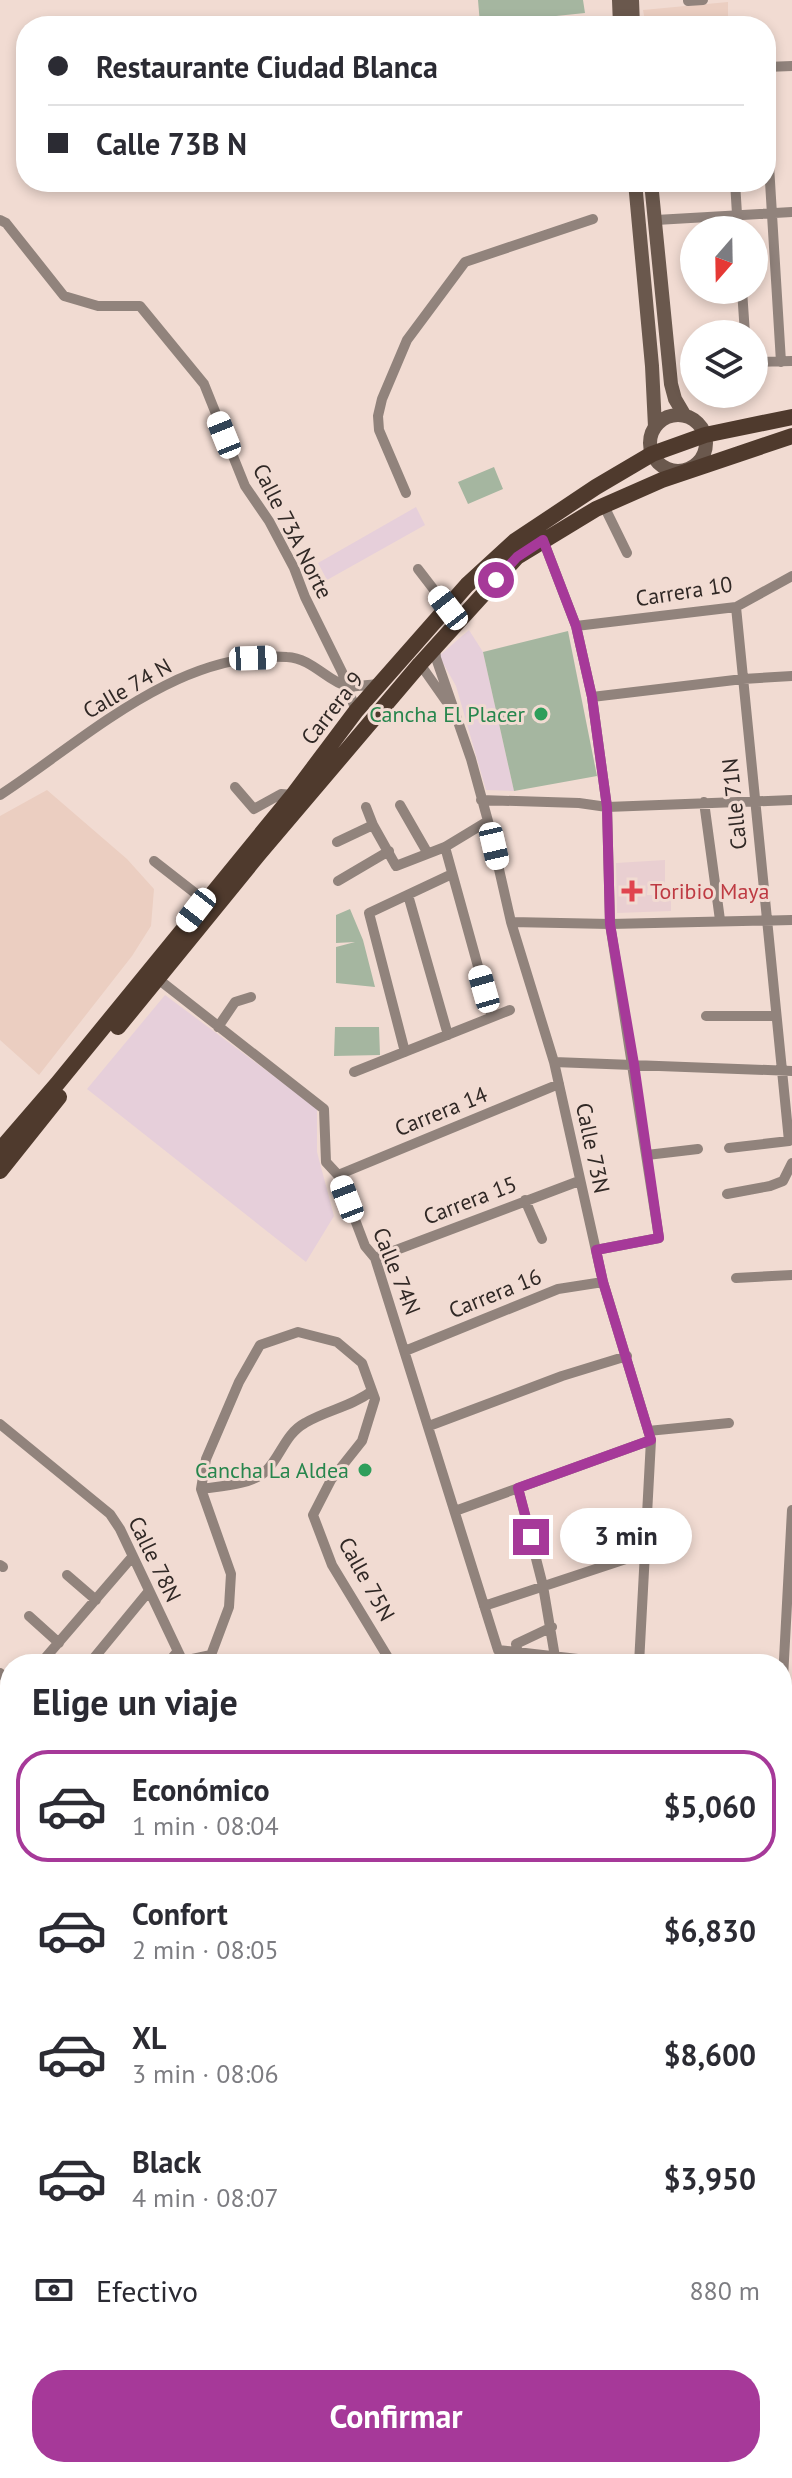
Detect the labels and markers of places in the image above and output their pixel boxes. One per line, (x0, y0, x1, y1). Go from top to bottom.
place label: Cancha El Placer (369, 700, 526, 728)
marker: Cancha El Placer (532, 705, 550, 723)
place label: Toribio Maya (650, 877, 769, 905)
marker: Toribio Maya (621, 880, 643, 902)
place label: Cancha La Aldea (195, 1456, 349, 1484)
marker: Cancha La Aldea (356, 1461, 374, 1479)

